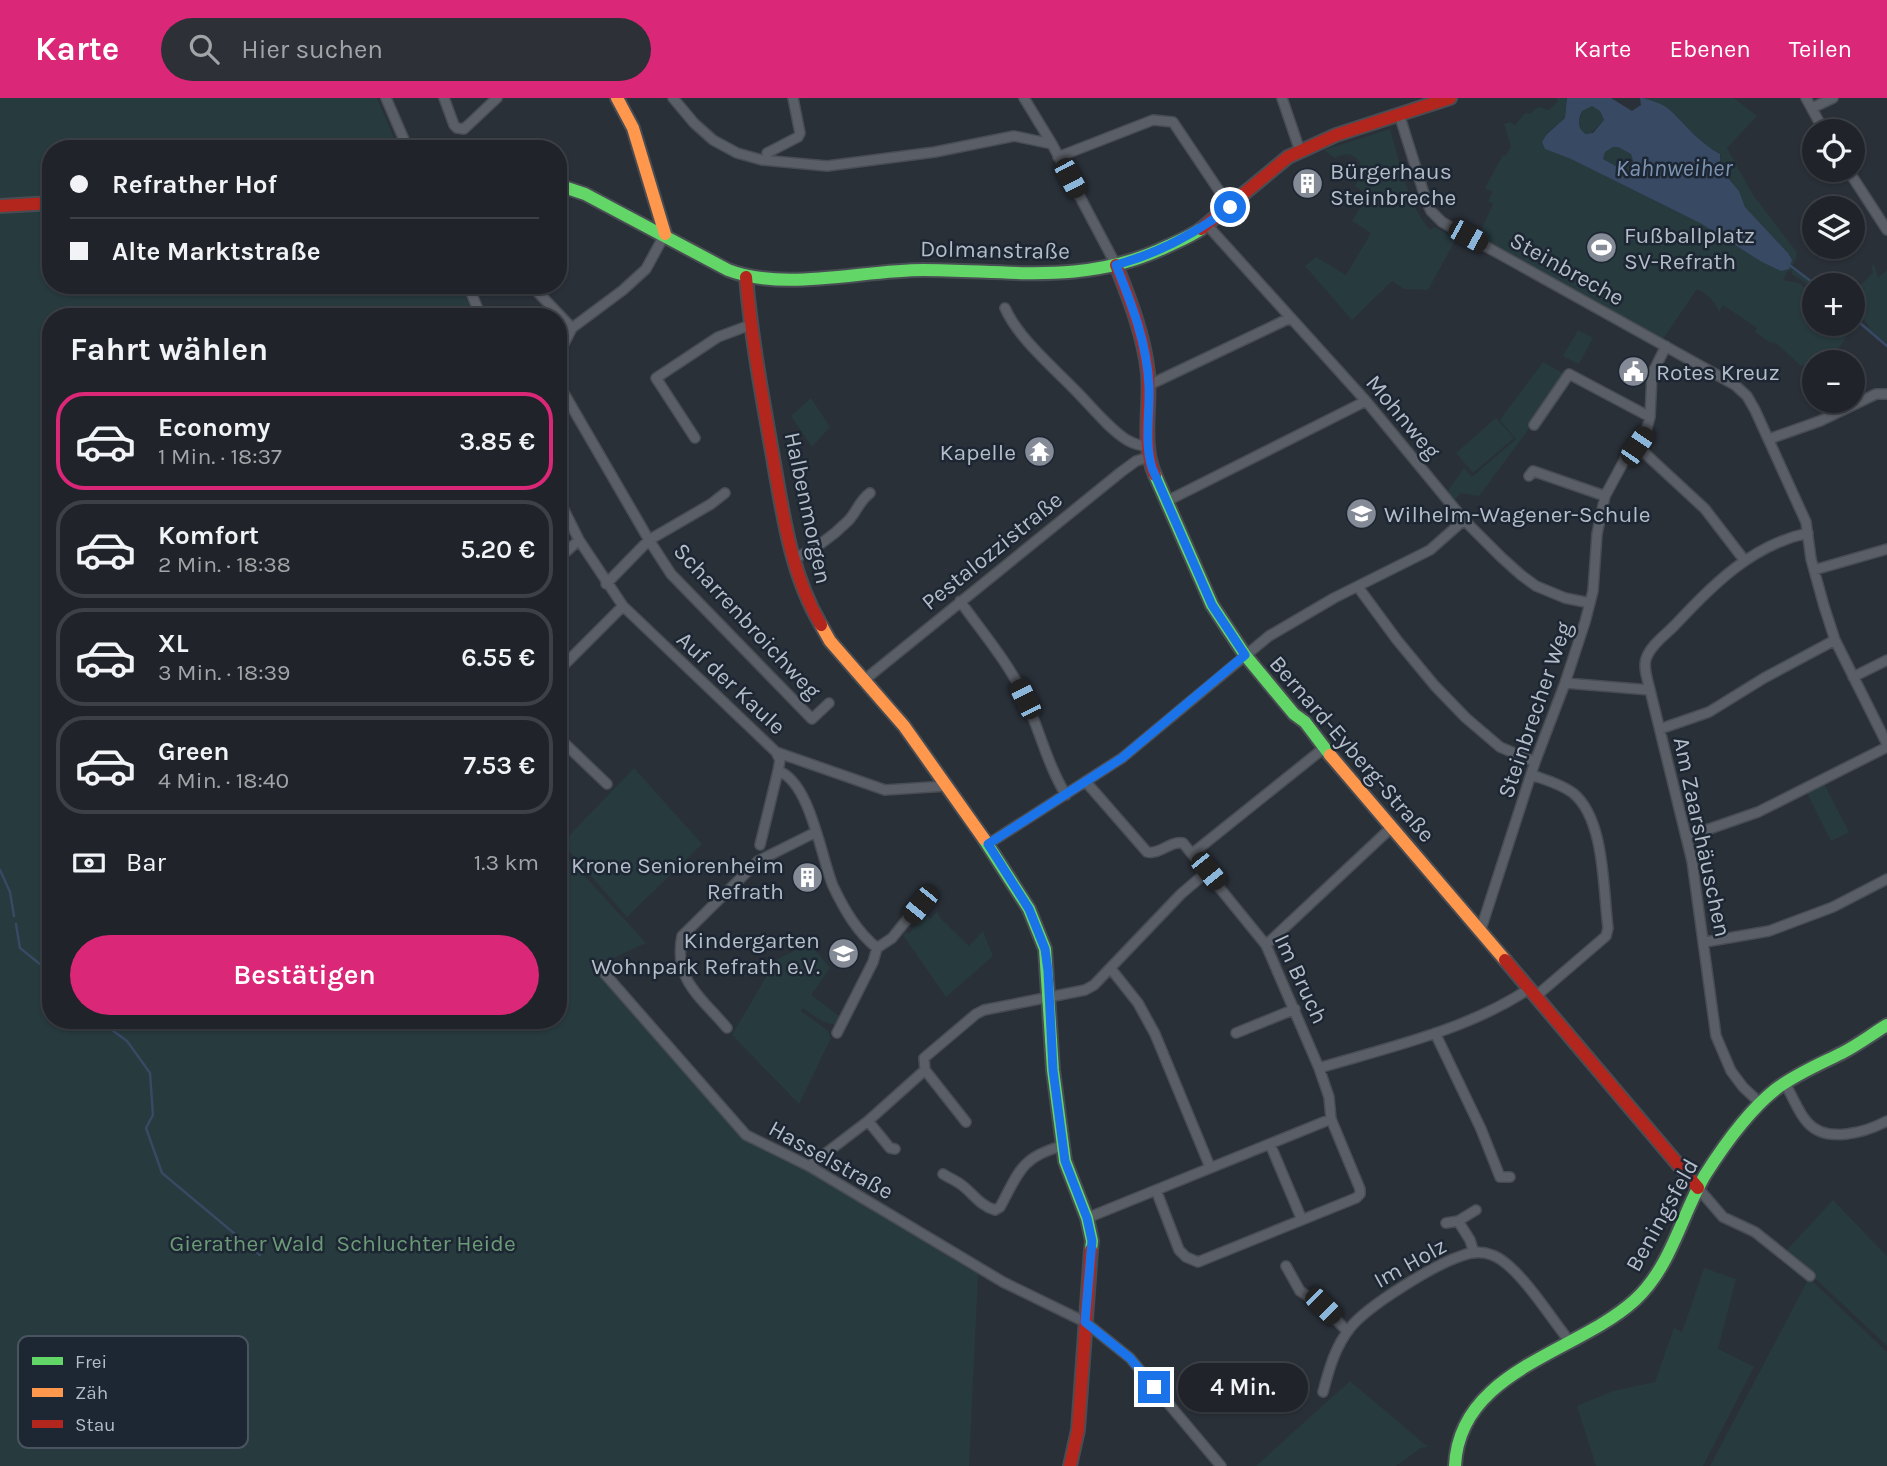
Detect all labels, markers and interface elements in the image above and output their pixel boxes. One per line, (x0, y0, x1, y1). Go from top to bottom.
search box (161, 18, 651, 81)
text: Karte (35, 30, 119, 68)
icon: search (185, 30, 223, 68)
text: Hier suchen (241, 34, 383, 65)
text: Karte (1574, 35, 1631, 63)
text: Ebenen (1669, 35, 1751, 63)
text: Teilen (1789, 35, 1852, 63)
map controls (1802, 119, 1865, 413)
button: locate (1802, 119, 1865, 182)
water label: Kahnweiher (1616, 154, 1733, 182)
car (1051, 155, 1090, 201)
place label: Bürgerhaus Steinbreche (1330, 158, 1456, 211)
building icon: Bürgerhaus Steinbreche (1290, 167, 1324, 201)
text: Refrather Hof (112, 169, 277, 200)
route start (1214, 191, 1246, 223)
button: layers (1802, 196, 1865, 259)
car (1445, 217, 1492, 255)
place label: Fußballplatz SV-Refrath (1624, 222, 1755, 275)
street label: Steinbreche (1505, 227, 1629, 311)
sports icon: Fußballplatz SV-Refrath (1584, 231, 1618, 265)
street label: Dolmanstraße (920, 235, 1070, 265)
text: Alte Marktstraße (112, 236, 321, 267)
button: + (1802, 273, 1865, 336)
text: Fahrt wählen (70, 331, 268, 368)
button: − (1802, 350, 1865, 413)
public building icon: Rotes Kreuz (1616, 355, 1650, 389)
place label: Rotes Kreuz (1656, 359, 1780, 386)
street label: Mohnweg (1360, 370, 1446, 464)
icon: car (74, 410, 137, 473)
text: Economy (158, 412, 270, 443)
car (1617, 423, 1658, 469)
text: 3.85 € (459, 426, 535, 457)
street label: Halbenmorgen (779, 430, 837, 586)
temple icon: Kapelle (1022, 435, 1056, 469)
place label: Kapelle (939, 439, 1016, 466)
text: 1 Min. · 18:37 (158, 443, 282, 470)
street label: Pestalozzistraße (916, 486, 1068, 616)
school or university icon: Wilhelm-Wagener-Schule (1344, 497, 1378, 531)
place label: Wilhelm-Wagener-Schule (1384, 501, 1651, 528)
icon: car (74, 518, 137, 581)
text: Komfort (158, 520, 259, 551)
text: 5.20 € (460, 534, 535, 565)
street label: Scharrenbroichweg (668, 537, 826, 705)
text: 2 Min. · 18:38 (158, 551, 291, 578)
street label: Steinbrecher Weg (1492, 618, 1578, 802)
icon: car (74, 626, 137, 689)
street label: Auf der Kaule (671, 626, 791, 740)
text: XL (158, 628, 189, 659)
text: 6.55 € (461, 642, 535, 673)
street label: Bernard-Eyberg-Straße (1264, 650, 1440, 848)
text: 3 Min. · 18:39 (158, 659, 290, 686)
car (1007, 676, 1044, 722)
icon: car (74, 734, 137, 797)
street label: Am Zaarshäuschen (1668, 735, 1736, 939)
text: Green (158, 736, 230, 767)
text: 7.53 € (463, 750, 535, 781)
text: 4 Min. · 18:40 (158, 767, 289, 794)
icon: cash (70, 844, 108, 882)
text: Bar (126, 847, 166, 878)
car (1187, 848, 1230, 894)
text: 1.3 km (474, 849, 539, 876)
place label: Krone Seniorenheim Refrath (571, 852, 784, 905)
building icon: Krone Seniorenheim Refrath (790, 861, 824, 895)
car (899, 882, 942, 928)
place label: Kindergarten Wohnpark Refrath e.V. (591, 927, 820, 980)
street label: Im Bruch (1269, 930, 1333, 1028)
button: Bestätigen (70, 935, 539, 1015)
school or university icon: Kindergarten Wohnpark Refrath e.V. (826, 936, 860, 970)
street label: Hasselstraße (764, 1115, 898, 1205)
street label: Beningsfeld (1620, 1154, 1704, 1276)
park label: Gierather Wald (169, 1230, 325, 1257)
park label: Schluchter Heide (336, 1230, 516, 1257)
street label: Im Holz (1369, 1232, 1451, 1294)
car (1301, 1284, 1346, 1328)
legend (18, 1336, 248, 1448)
text: Frei (75, 1351, 107, 1373)
callout: 4 Min. (1178, 1362, 1308, 1412)
route end (1138, 1371, 1170, 1403)
text: 4 Min. (1210, 1374, 1276, 1401)
text: Zäh (75, 1382, 108, 1404)
text: Stau (75, 1414, 116, 1436)

